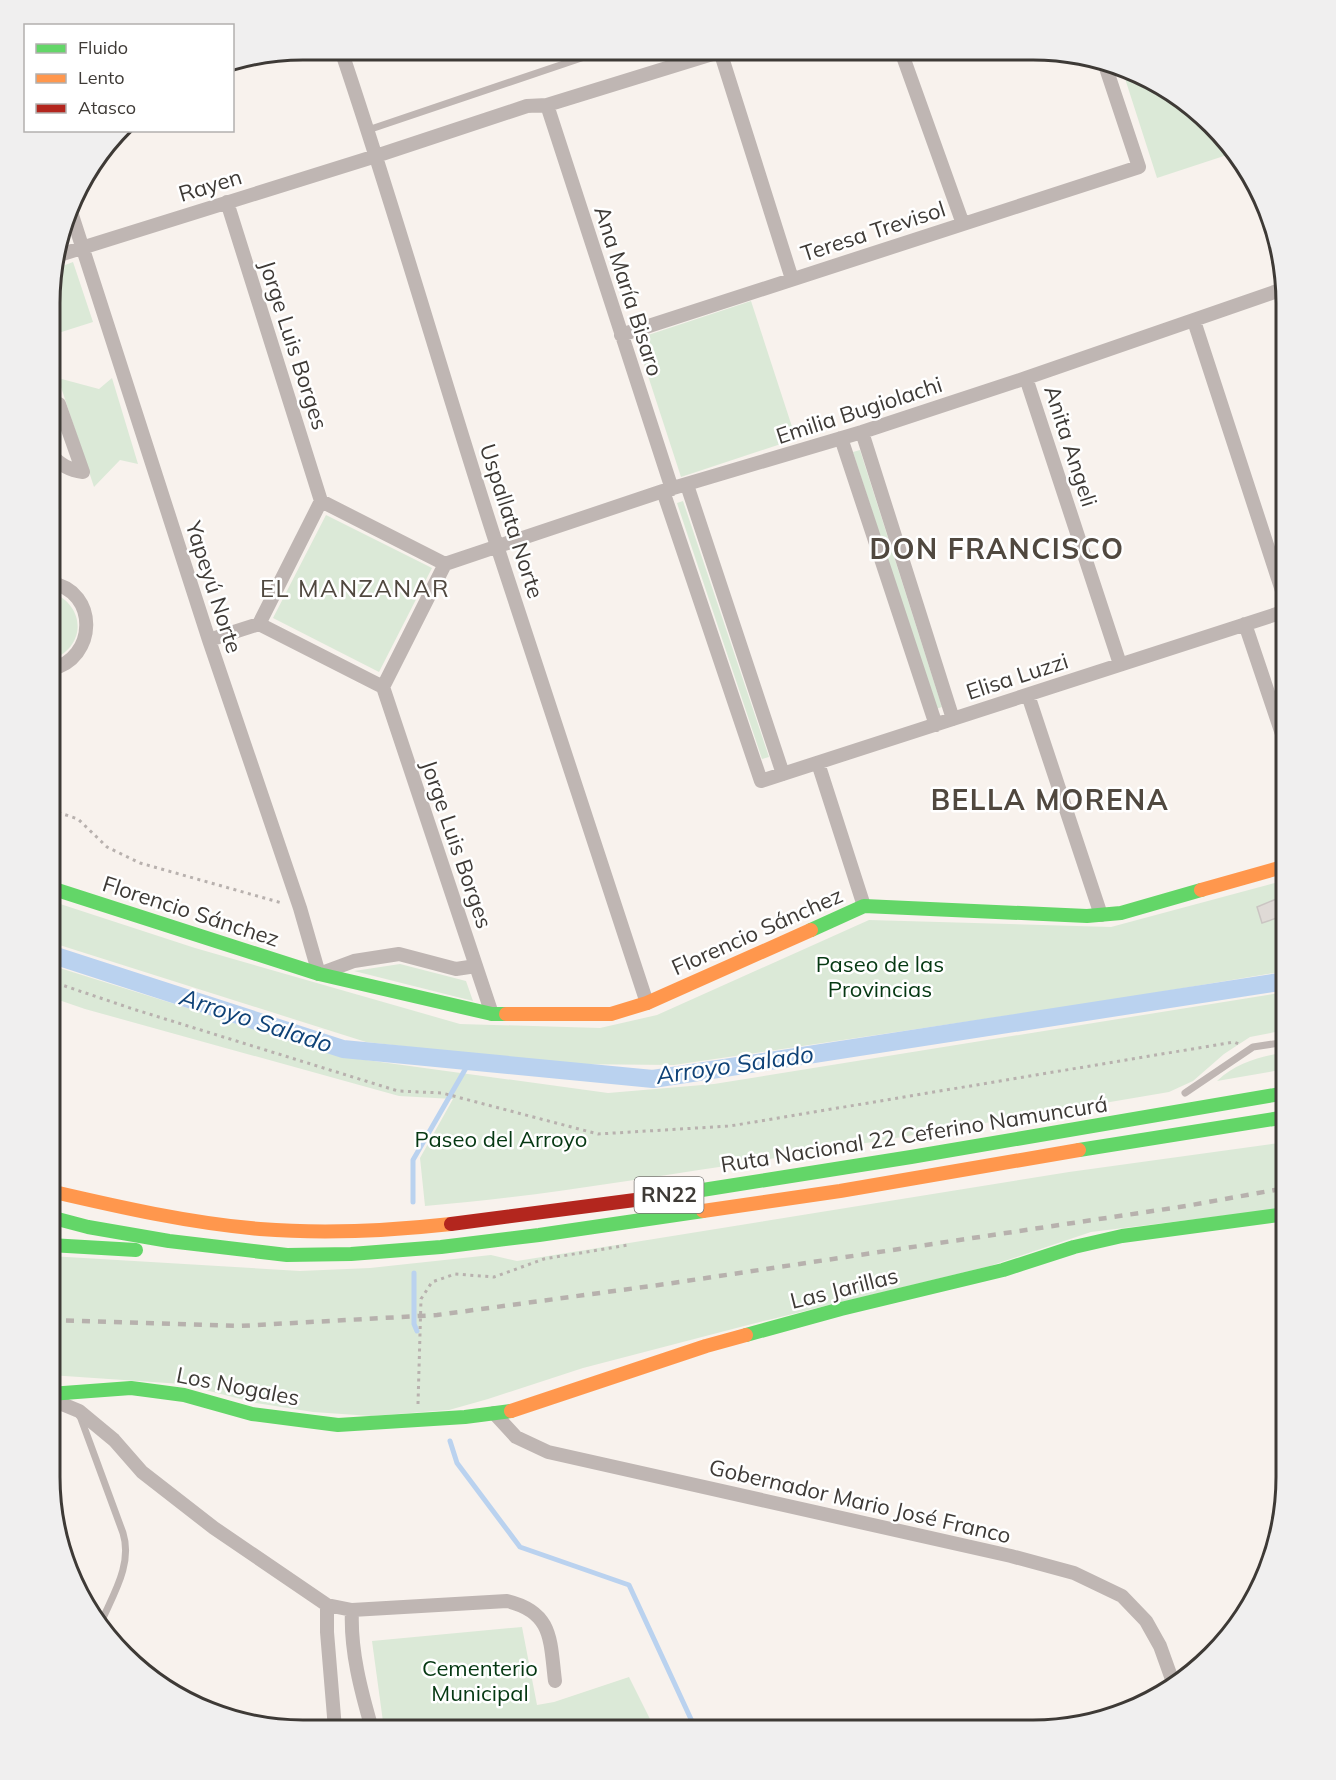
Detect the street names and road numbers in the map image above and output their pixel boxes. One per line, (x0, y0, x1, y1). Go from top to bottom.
street label: Rayen (175, 162, 245, 208)
street label: Teresa Trevisol (797, 194, 949, 268)
street label: Ana María Bisaro (588, 203, 670, 379)
street label: Jorge Luis Borges (253, 257, 335, 433)
street label: Emilia Bugiolachi (772, 370, 946, 450)
street label: Anita Angeli (1038, 382, 1104, 510)
street label: Uspallata Norte (474, 440, 550, 602)
street label: Yapeyú Norte (179, 517, 249, 657)
street label: Elisa Luzzi (962, 646, 1072, 706)
street label: Jorge Luis Borges (415, 756, 499, 932)
street label: Florencio Sánchez (99, 869, 283, 953)
street label: Florencio Sánchez (667, 881, 847, 981)
street label: Ruta Nacional 22 Ceferino Namuncurá (719, 1090, 1109, 1178)
road number: RN22 (634, 1177, 704, 1213)
street label: Las Jarillas (787, 1261, 901, 1315)
street label: Los Nogales (174, 1360, 302, 1412)
street label: Gobernador Mario José Franco (706, 1453, 1014, 1549)

